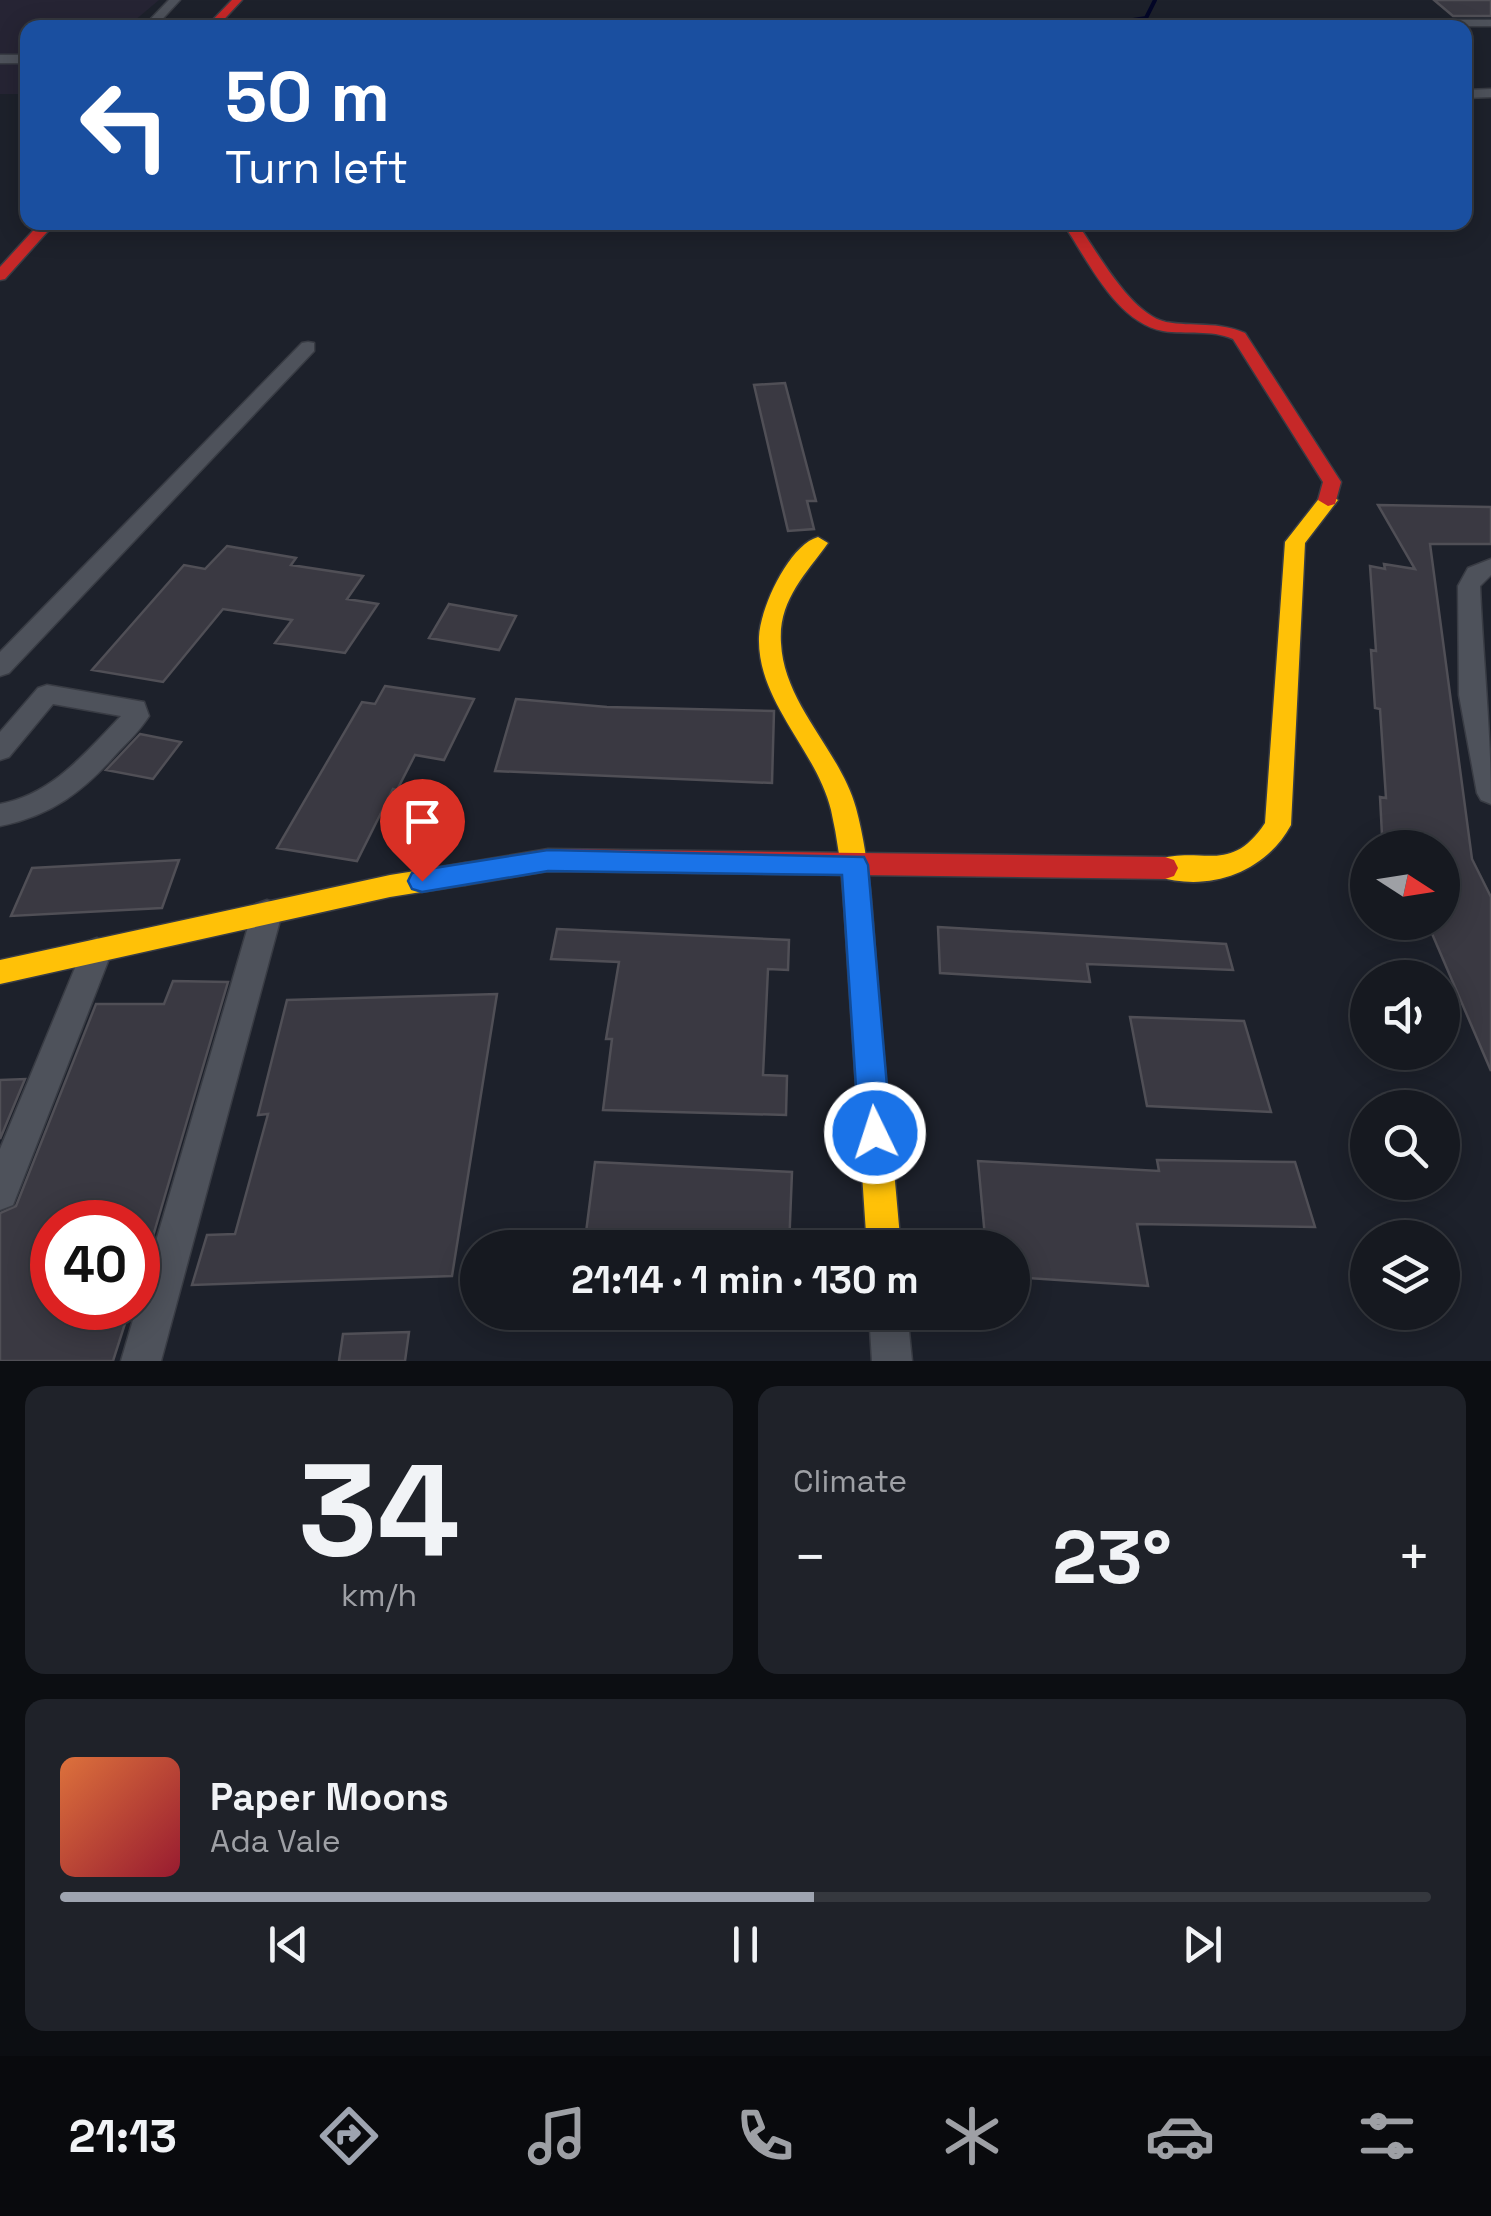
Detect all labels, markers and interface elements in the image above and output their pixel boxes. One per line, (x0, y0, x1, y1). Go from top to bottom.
text: 50 m (225, 52, 390, 141)
icon: left (60, 60, 190, 190)
text: Turn left (225, 139, 408, 196)
pin (380, 779, 465, 882)
icon: arrive (395, 794, 450, 849)
north arrow (1350, 830, 1460, 940)
map controls (1350, 830, 1460, 1330)
button: sound (1350, 960, 1460, 1070)
position arrow (823, 1081, 927, 1185)
button: search (1350, 1090, 1460, 1200)
speed limit sign: 40 (30, 1200, 160, 1330)
button: layers (1350, 1220, 1460, 1330)
text: 21:14 · 1 min · 130 m (571, 1256, 919, 1304)
text: 34 (298, 1427, 460, 1593)
text: Climate (793, 1461, 907, 1501)
text: 23° (1052, 1509, 1172, 1605)
text: − (793, 1522, 827, 1592)
text: + (1397, 1522, 1431, 1592)
text: km/h (341, 1575, 417, 1615)
text: Paper Moons (210, 1773, 449, 1821)
text: Ada Vale (210, 1821, 341, 1861)
icon: previous (261, 1917, 316, 1972)
icon: pause (718, 1917, 773, 1972)
icon: next (1175, 1917, 1230, 1972)
icon: directions (314, 2101, 384, 2171)
icon: music (522, 2101, 592, 2171)
icon: phone (730, 2101, 800, 2171)
icon: climate (937, 2101, 1007, 2171)
icon: car (1145, 2101, 1215, 2171)
icon: filters (1352, 2101, 1422, 2171)
text: 21:13 (69, 2108, 177, 2165)

